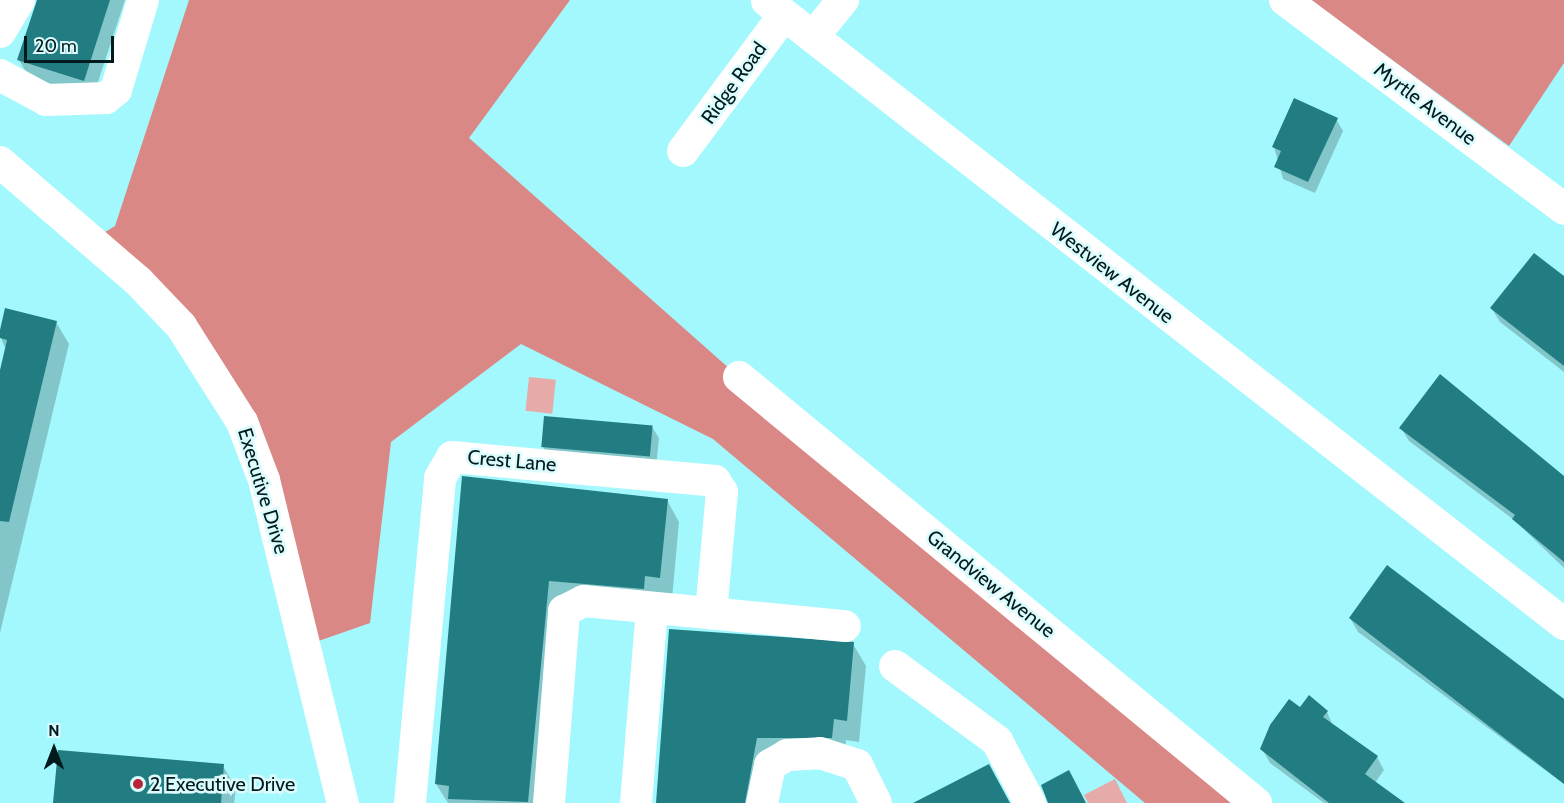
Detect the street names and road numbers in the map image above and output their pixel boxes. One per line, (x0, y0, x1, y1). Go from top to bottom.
street label: Ridge Road (696, 37, 772, 129)
street label: Myrtle Avenue (1369, 58, 1481, 150)
street label: Westview Avenue (1045, 217, 1179, 329)
street label: Executive Drive (232, 425, 294, 557)
street label: Crest Lane (467, 445, 557, 477)
street label: Grandview Avenue (922, 525, 1060, 643)

